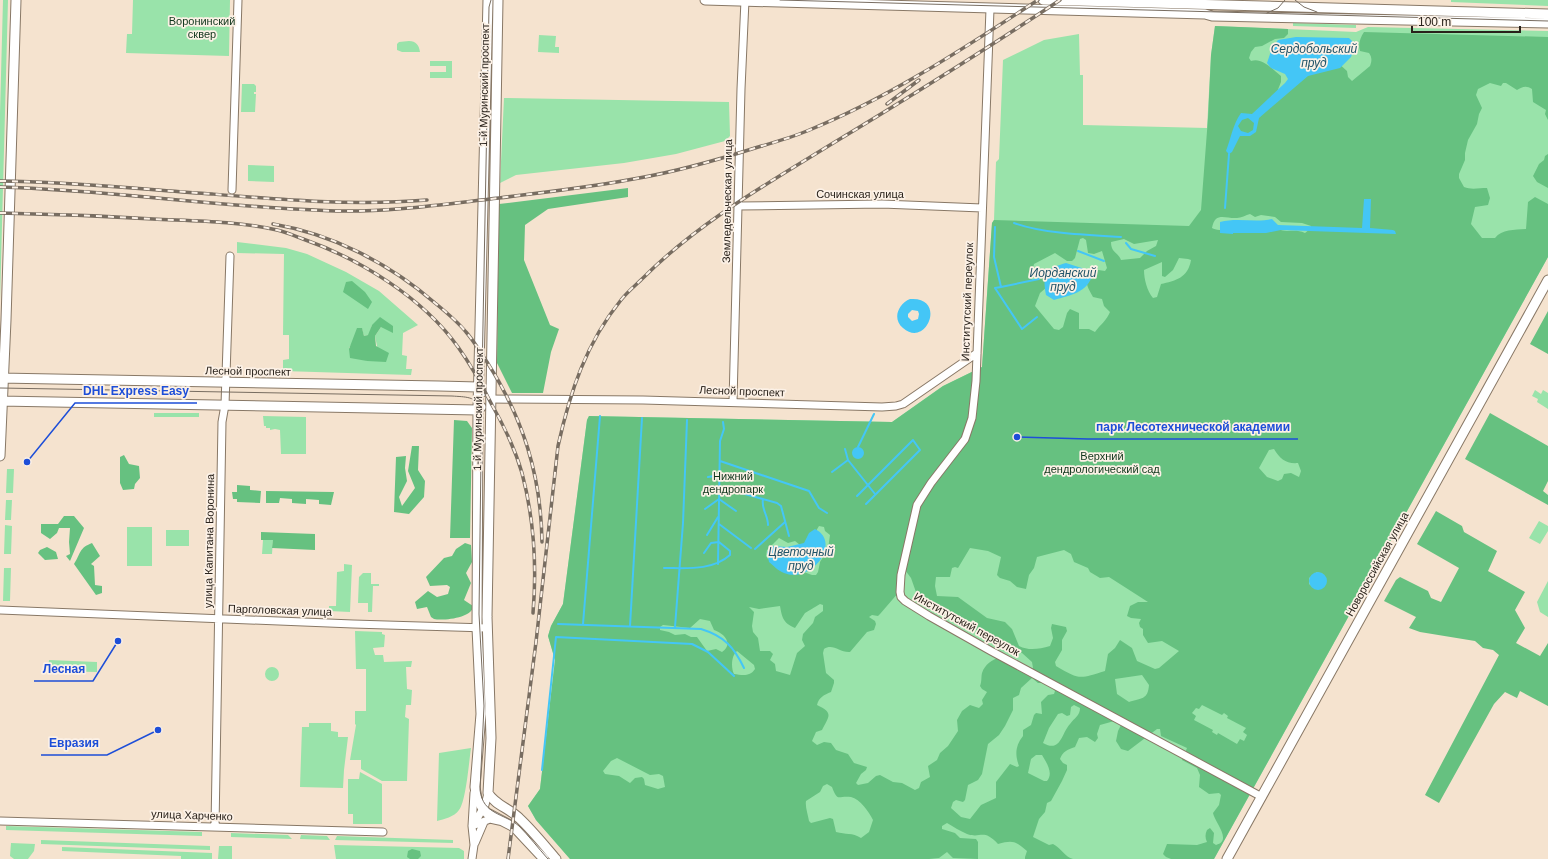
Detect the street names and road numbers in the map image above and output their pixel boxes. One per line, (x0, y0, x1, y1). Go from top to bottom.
street label: 1-й Муринский проспект (477, 23, 491, 147)
street label: Земледельческая улица (720, 138, 734, 263)
street label: Сочинская улица (816, 188, 905, 200)
street label: Институтский переулок (959, 242, 975, 362)
street label: 1-й Муринский проспект (471, 347, 485, 471)
street label: Лесной проспект (205, 364, 291, 378)
street label: Лесной проспект (699, 384, 785, 398)
street label: улица Капитана Воронина (202, 473, 216, 608)
street label: Новороссийская улица (1343, 509, 1411, 618)
street label: Институтский переулок (912, 590, 1022, 658)
street label: Парголовская улица (228, 602, 333, 618)
street label: улица Харченко (151, 808, 233, 822)

